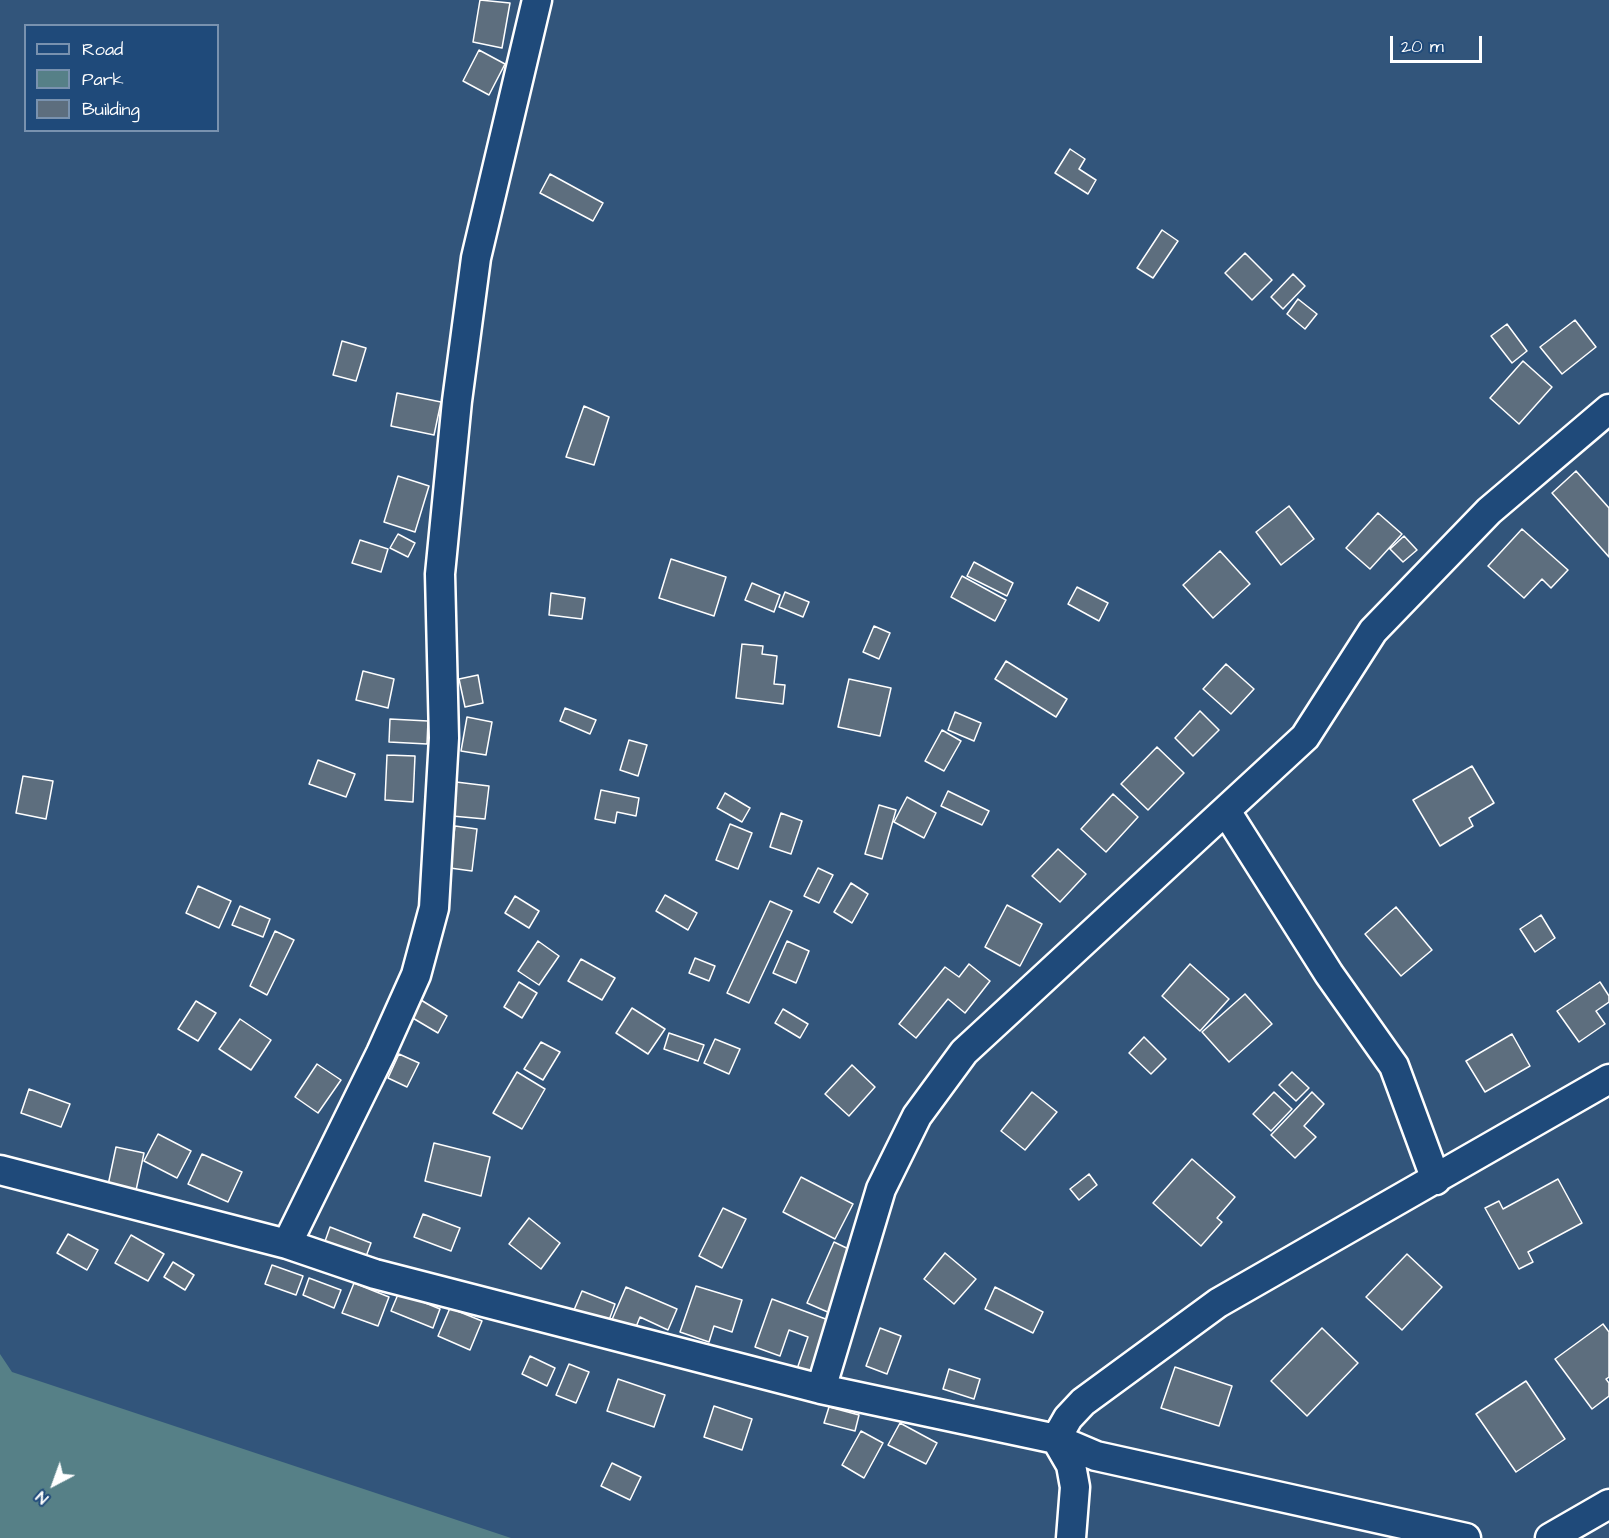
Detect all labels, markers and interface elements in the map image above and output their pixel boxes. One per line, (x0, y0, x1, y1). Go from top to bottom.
legend (24, 24, 219, 132)
scale bar (1393, 24, 1484, 62)
text: 20 m (1401, 34, 1444, 59)
text: Road (82, 37, 123, 62)
text: Park (82, 67, 124, 92)
text: Building (82, 97, 140, 122)
north arrow (24, 1454, 84, 1514)
text: N (31, 1486, 53, 1509)

